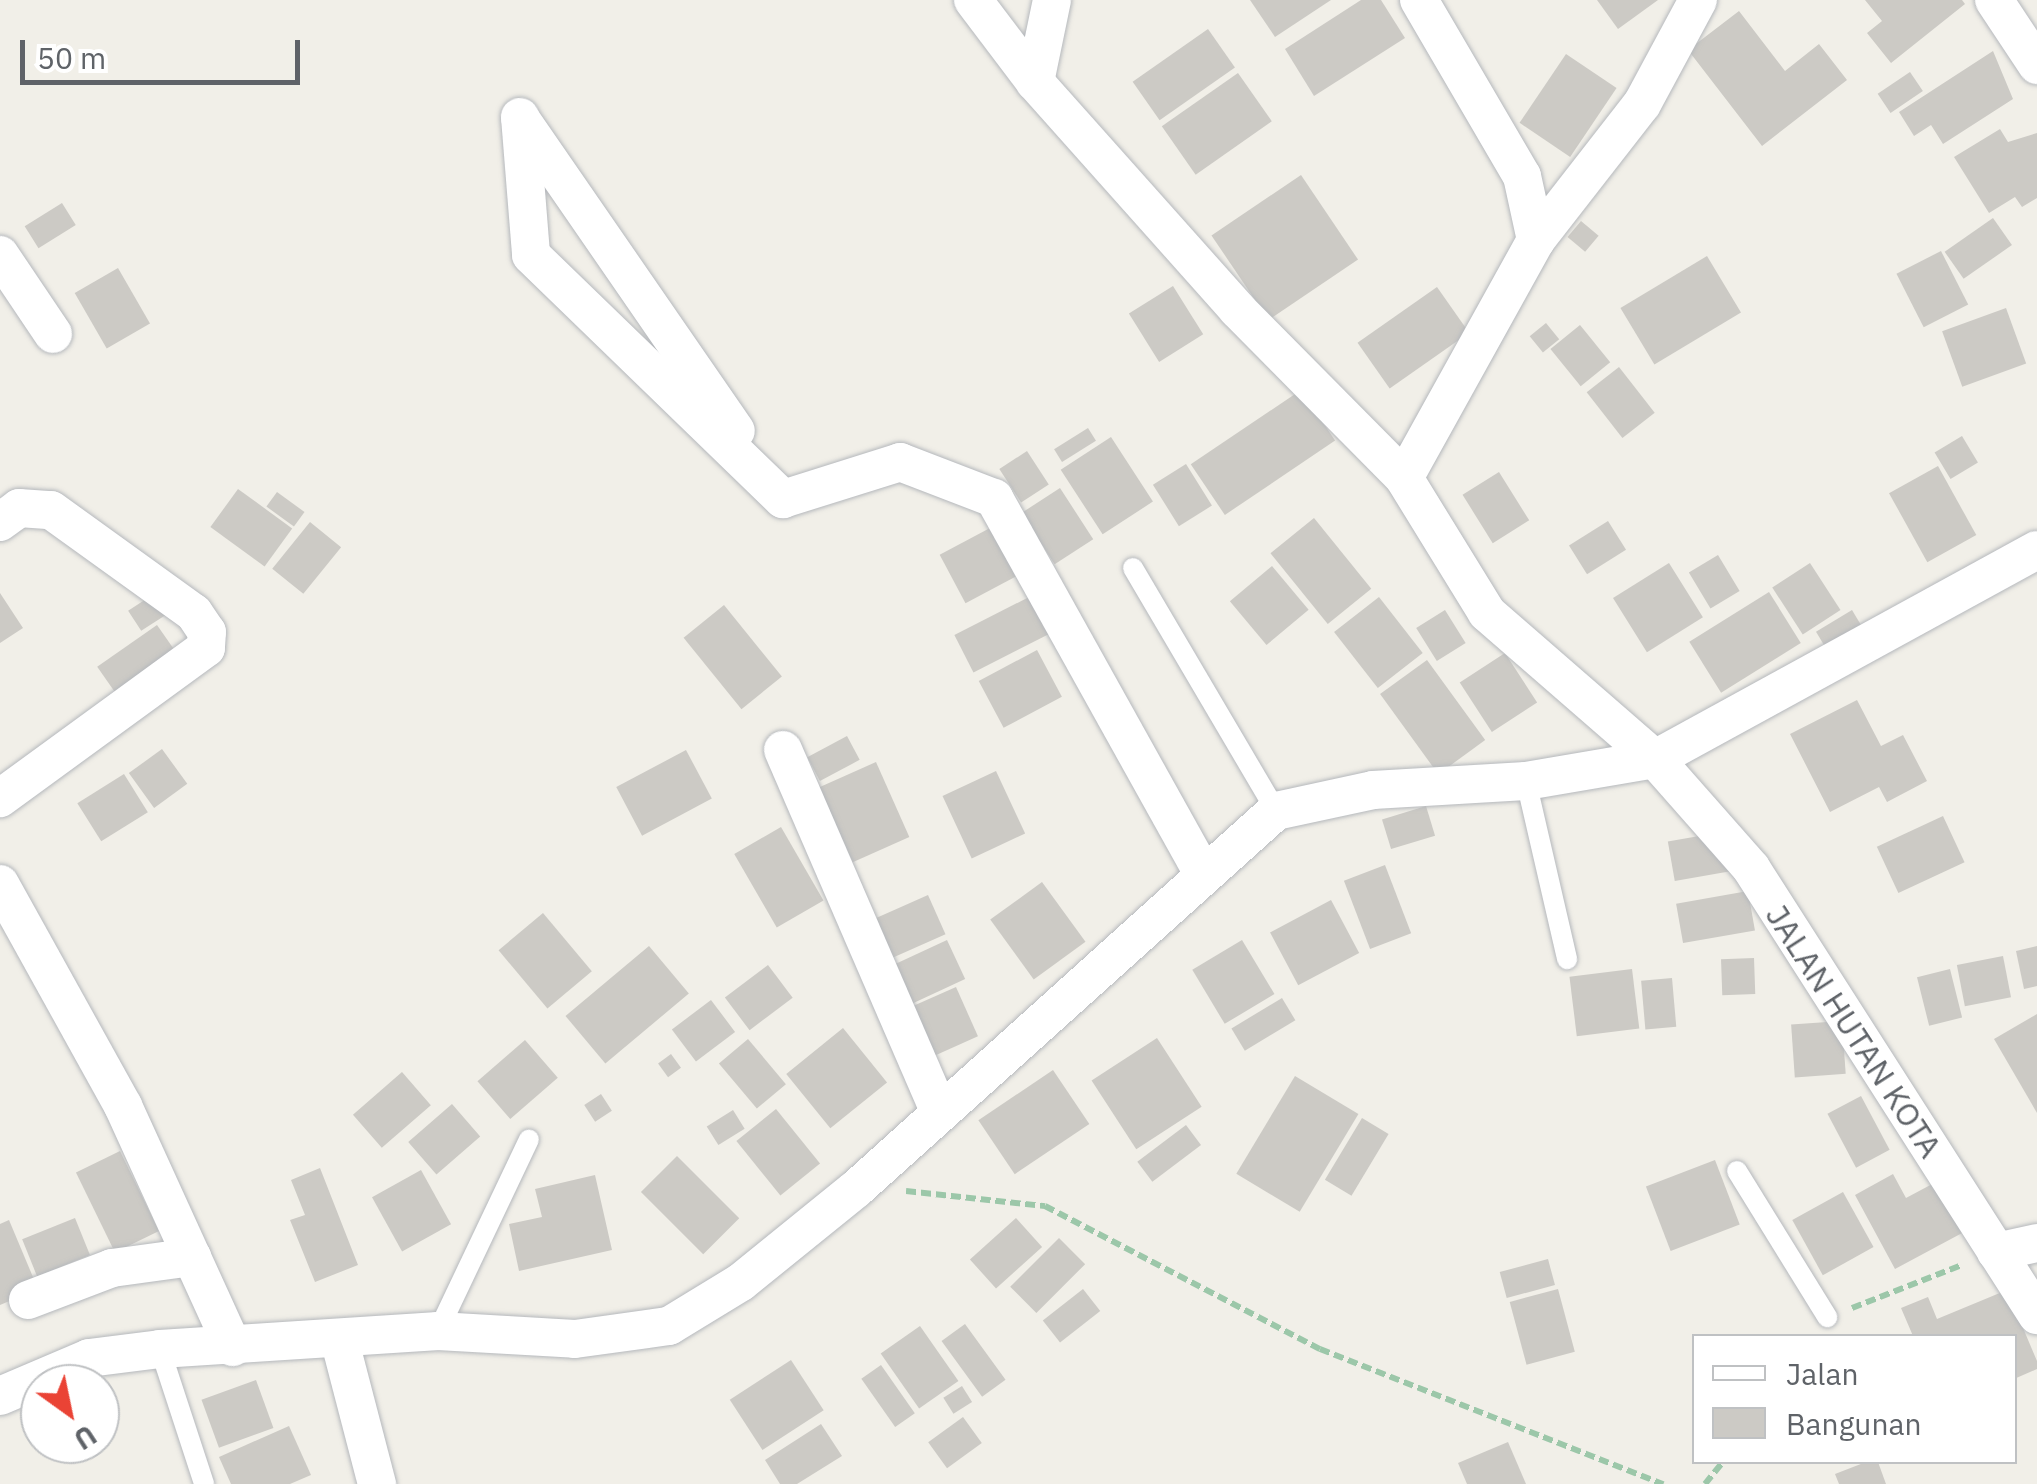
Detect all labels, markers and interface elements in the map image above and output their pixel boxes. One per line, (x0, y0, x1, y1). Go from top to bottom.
scale bar (25, 20, 305, 82)
text: 50 m (37, 38, 106, 77)
street label: JALAN HUTAN KOTA (1758, 897, 1950, 1165)
legend (1692, 1334, 2017, 1464)
text: Jalan (1786, 1354, 1859, 1393)
north arrow (20, 1364, 120, 1464)
text: Bangunan (1786, 1404, 1922, 1443)
text: U (67, 1417, 104, 1459)

